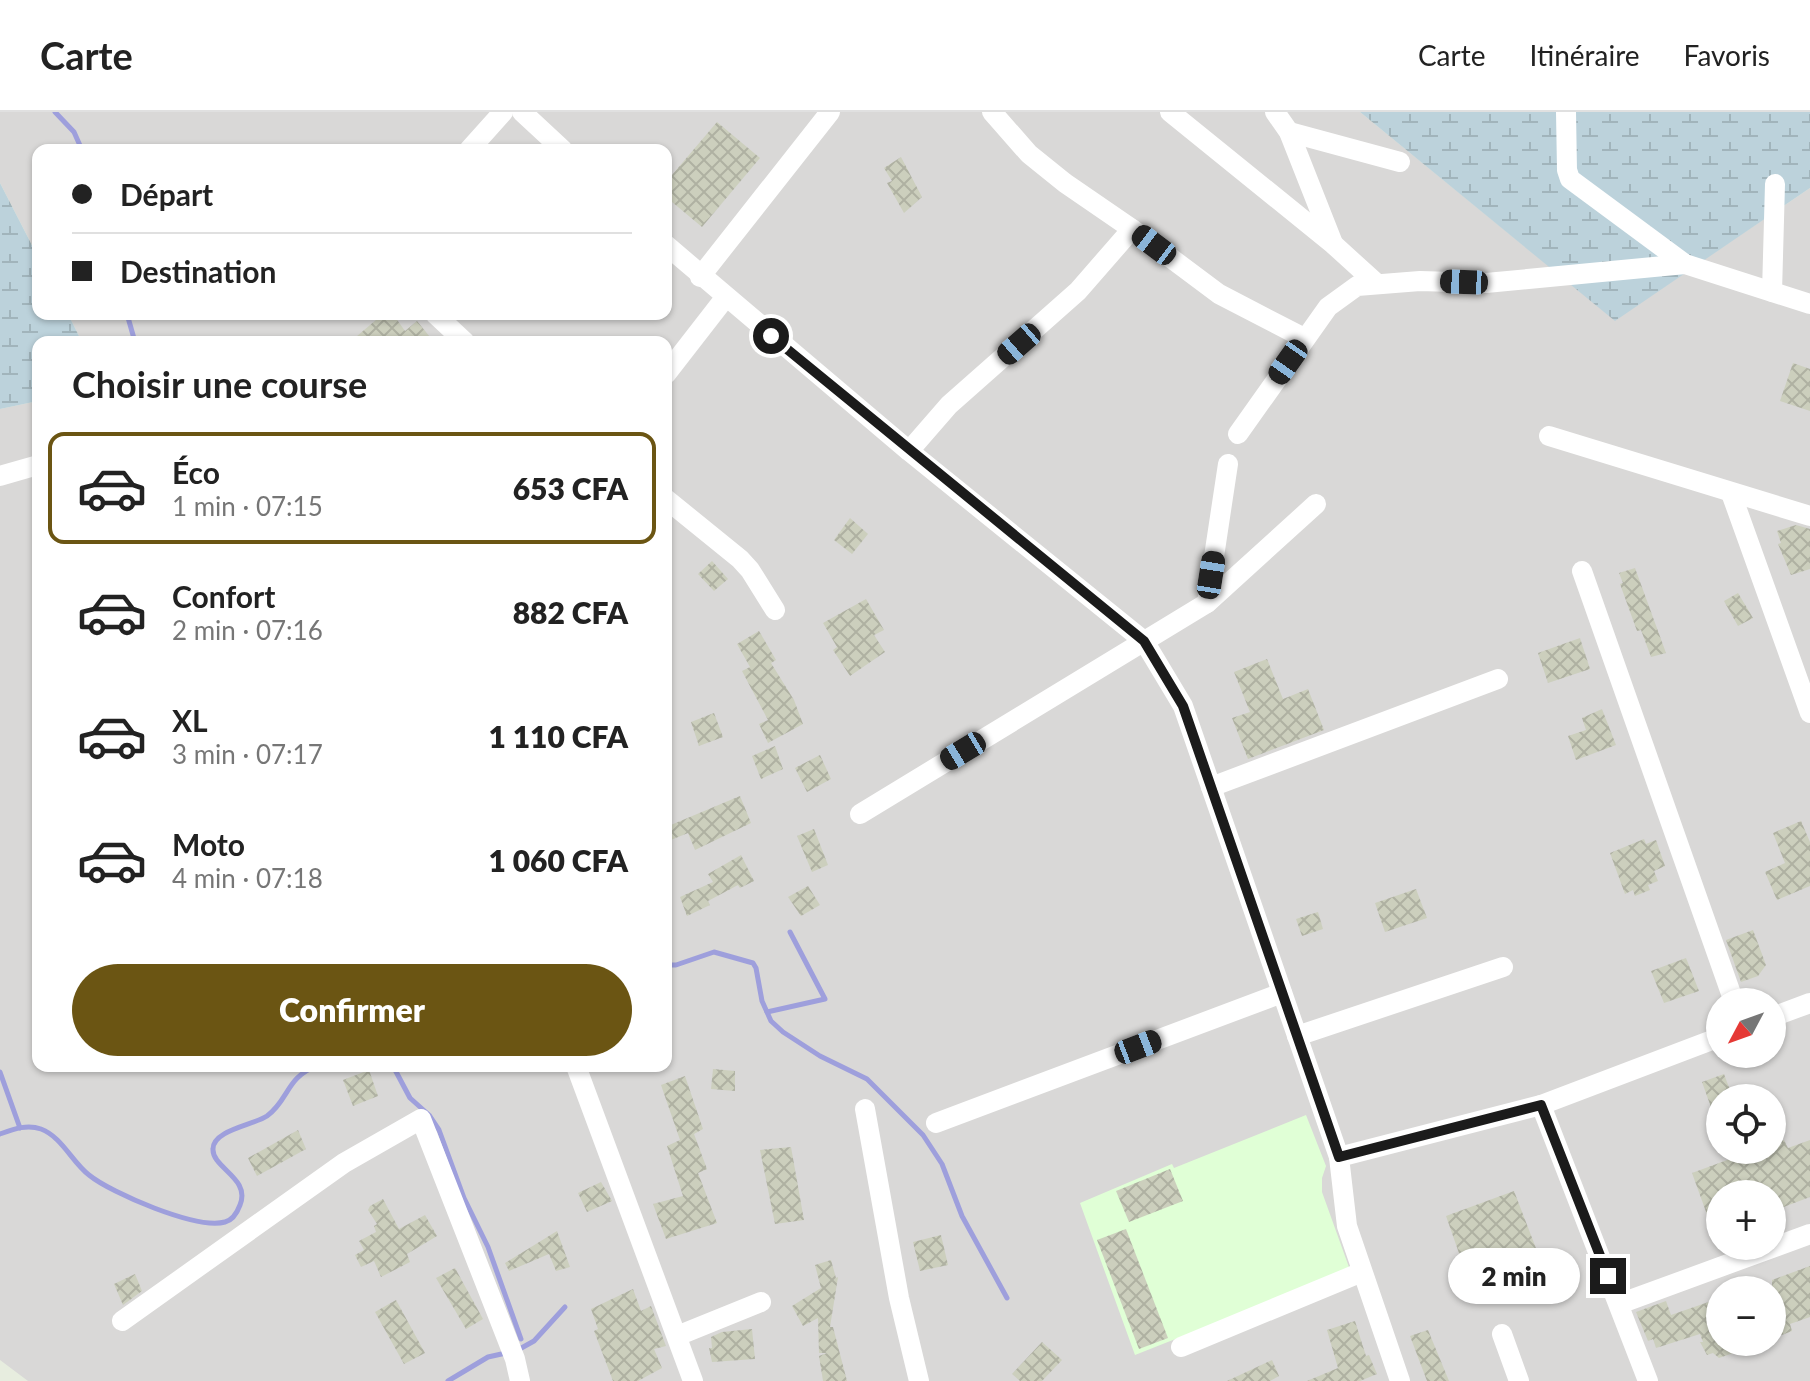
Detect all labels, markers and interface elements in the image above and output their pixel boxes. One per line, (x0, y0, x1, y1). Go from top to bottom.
text: Carte (40, 32, 133, 78)
text: Carte (1418, 38, 1485, 72)
text: Itinéraire (1529, 38, 1640, 72)
text: Favoris (1684, 38, 1770, 72)
text: Départ (120, 176, 213, 212)
car (1128, 221, 1180, 269)
text: Destination (120, 253, 277, 289)
car (1440, 269, 1488, 295)
route start (753, 318, 789, 354)
car (993, 319, 1045, 369)
car (1264, 335, 1312, 389)
text: Choisir une course (72, 362, 367, 406)
icon: car (76, 452, 148, 524)
text: Éco (172, 454, 220, 490)
text: 653 CFA (513, 470, 628, 506)
text: 1 min · 07:15 (172, 490, 323, 522)
car (1195, 549, 1227, 601)
icon: car (76, 576, 148, 648)
text: Confort (172, 578, 275, 614)
text: 882 CFA (513, 594, 628, 630)
text: 2 min · 07:16 (172, 614, 323, 646)
icon: car (76, 700, 148, 772)
text: XL (172, 702, 208, 738)
text: 1 110 CFA (488, 718, 628, 754)
car (936, 728, 990, 774)
text: 3 min · 07:17 (172, 738, 323, 770)
icon: car (76, 824, 148, 896)
text: Moto (172, 826, 245, 862)
text: 1 060 CFA (488, 842, 628, 878)
text: 4 min · 07:18 (172, 862, 323, 894)
button: Confirmer (72, 964, 632, 1056)
north arrow (1706, 988, 1786, 1068)
map controls (1706, 988, 1786, 1356)
car (1111, 1027, 1165, 1067)
button: locate (1706, 1084, 1786, 1164)
button: + (1706, 1180, 1786, 1260)
callout: 2 min (1448, 1248, 1580, 1304)
route end (1590, 1258, 1626, 1294)
text: 2 min (1482, 1260, 1546, 1292)
button: − (1706, 1276, 1786, 1356)

